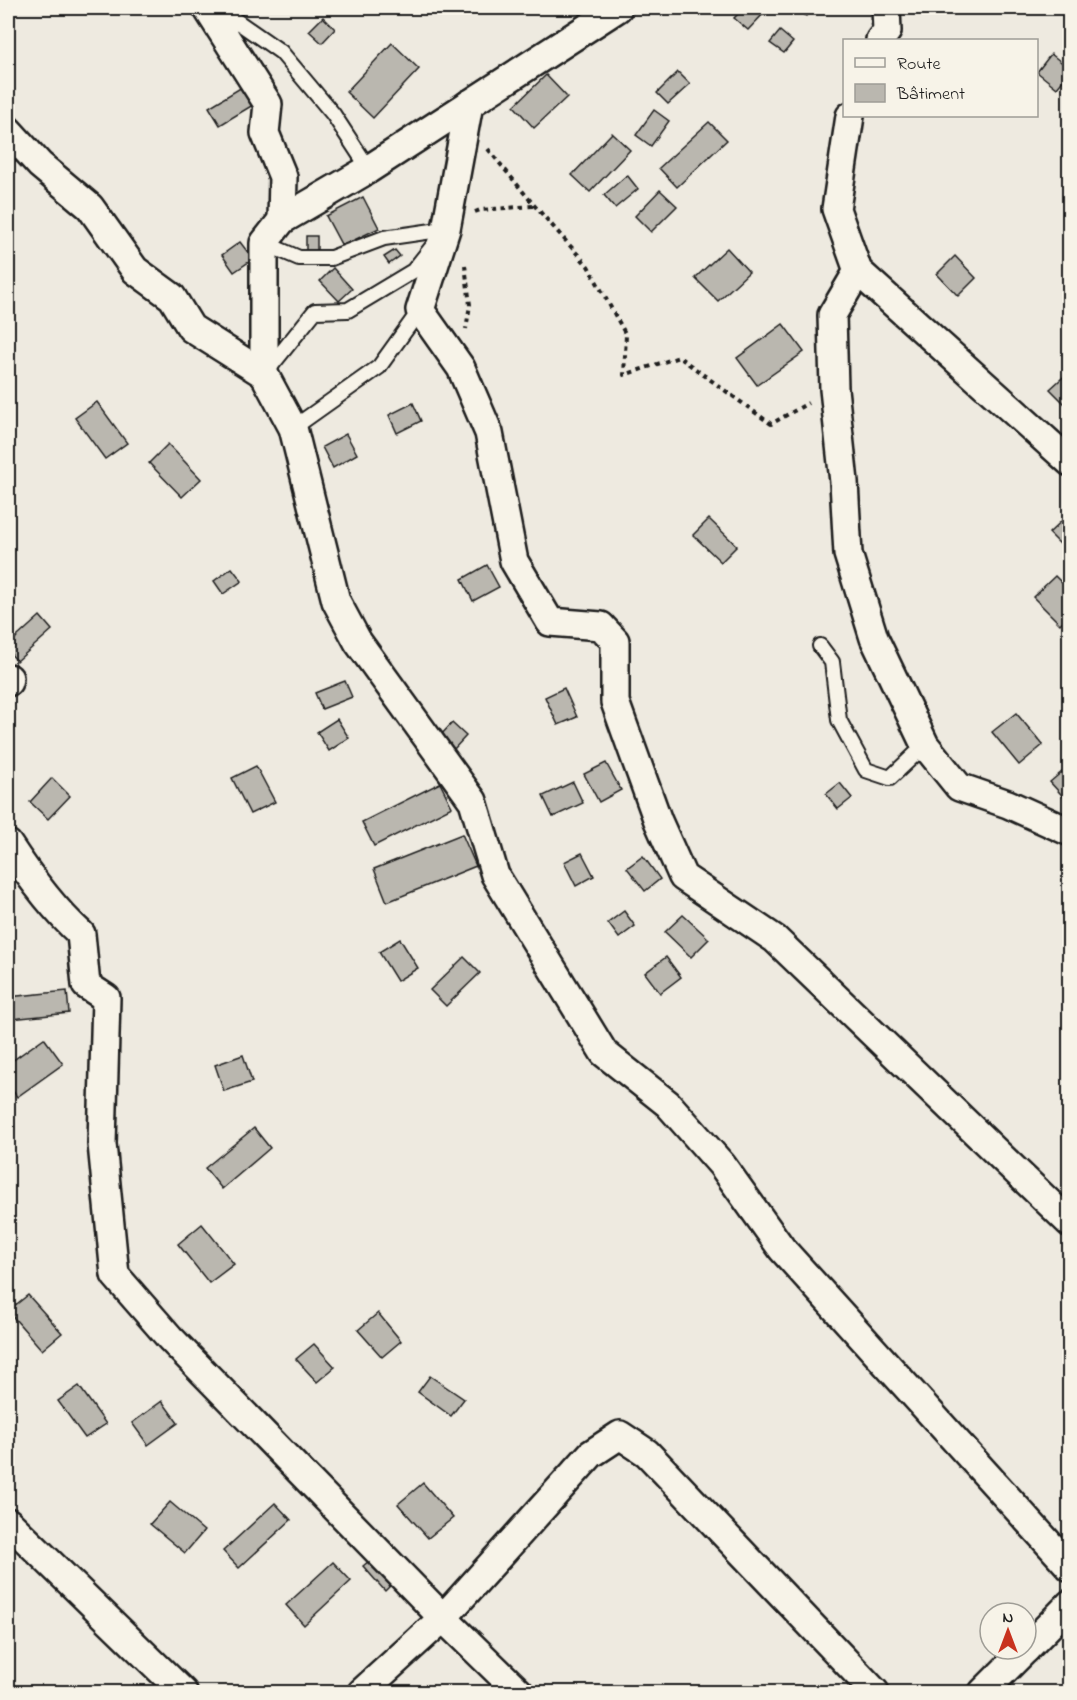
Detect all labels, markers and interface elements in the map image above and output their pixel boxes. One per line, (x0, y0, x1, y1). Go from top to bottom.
legend (843, 39, 1038, 117)
text: Route (897, 52, 942, 78)
text: Bâtiment (896, 82, 965, 108)
north arrow (978, 1601, 1038, 1661)
text: N (1003, 1606, 1014, 1630)

